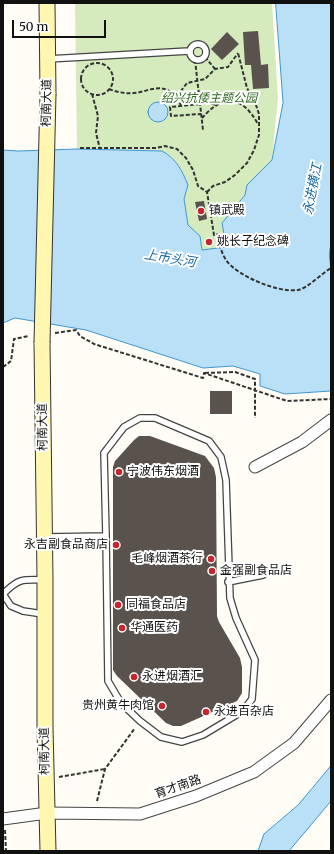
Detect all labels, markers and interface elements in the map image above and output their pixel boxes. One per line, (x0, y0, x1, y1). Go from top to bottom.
scale bar (14, 12, 108, 38)
text: 50 m (19, 19, 48, 34)
street label: 柯南大道 (39, 79, 55, 127)
park label: 绍兴抗倭主题公园 (161, 92, 257, 106)
water label: 永进横江 (300, 162, 326, 216)
place label: 镇武殿 (209, 204, 245, 218)
marker: 镇武殿 (196, 206, 206, 216)
place label: 姚长子纪念碑 (217, 235, 289, 249)
marker: 姚长子纪念碑 (204, 237, 214, 247)
water label: 上市头河 (143, 247, 197, 271)
street label: 柯南大道 (35, 403, 51, 451)
place label: 宁波伟东烟酒 (127, 465, 199, 479)
marker: 宁波伟东烟酒 (114, 467, 124, 477)
place label: 永吉副食品商店 (24, 538, 108, 552)
marker: 永吉副食品商店 (111, 540, 121, 550)
place label: 毛峰烟酒茶行 (131, 552, 203, 566)
marker: 毛峰烟酒茶行 (206, 554, 216, 564)
place label: 金强副食品店 (220, 564, 292, 578)
marker: 金强副食品店 (207, 566, 217, 576)
place label: 同福食品店 (126, 598, 186, 612)
marker: 同福食品店 (113, 600, 123, 610)
place label: 华通医药 (130, 621, 178, 635)
marker: 华通医药 (117, 623, 127, 633)
place label: 永进烟酒汇 (142, 670, 202, 684)
marker: 永进烟酒汇 (129, 672, 139, 682)
place label: 贵州黄牛肉馆 (82, 699, 154, 713)
marker: 贵州黄牛肉馆 (157, 701, 167, 711)
place label: 永进百杂店 (214, 705, 274, 719)
marker: 永进百杂店 (201, 707, 211, 717)
street label: 柯南大道 (37, 727, 53, 775)
street label: 育才南路 (153, 772, 203, 802)

